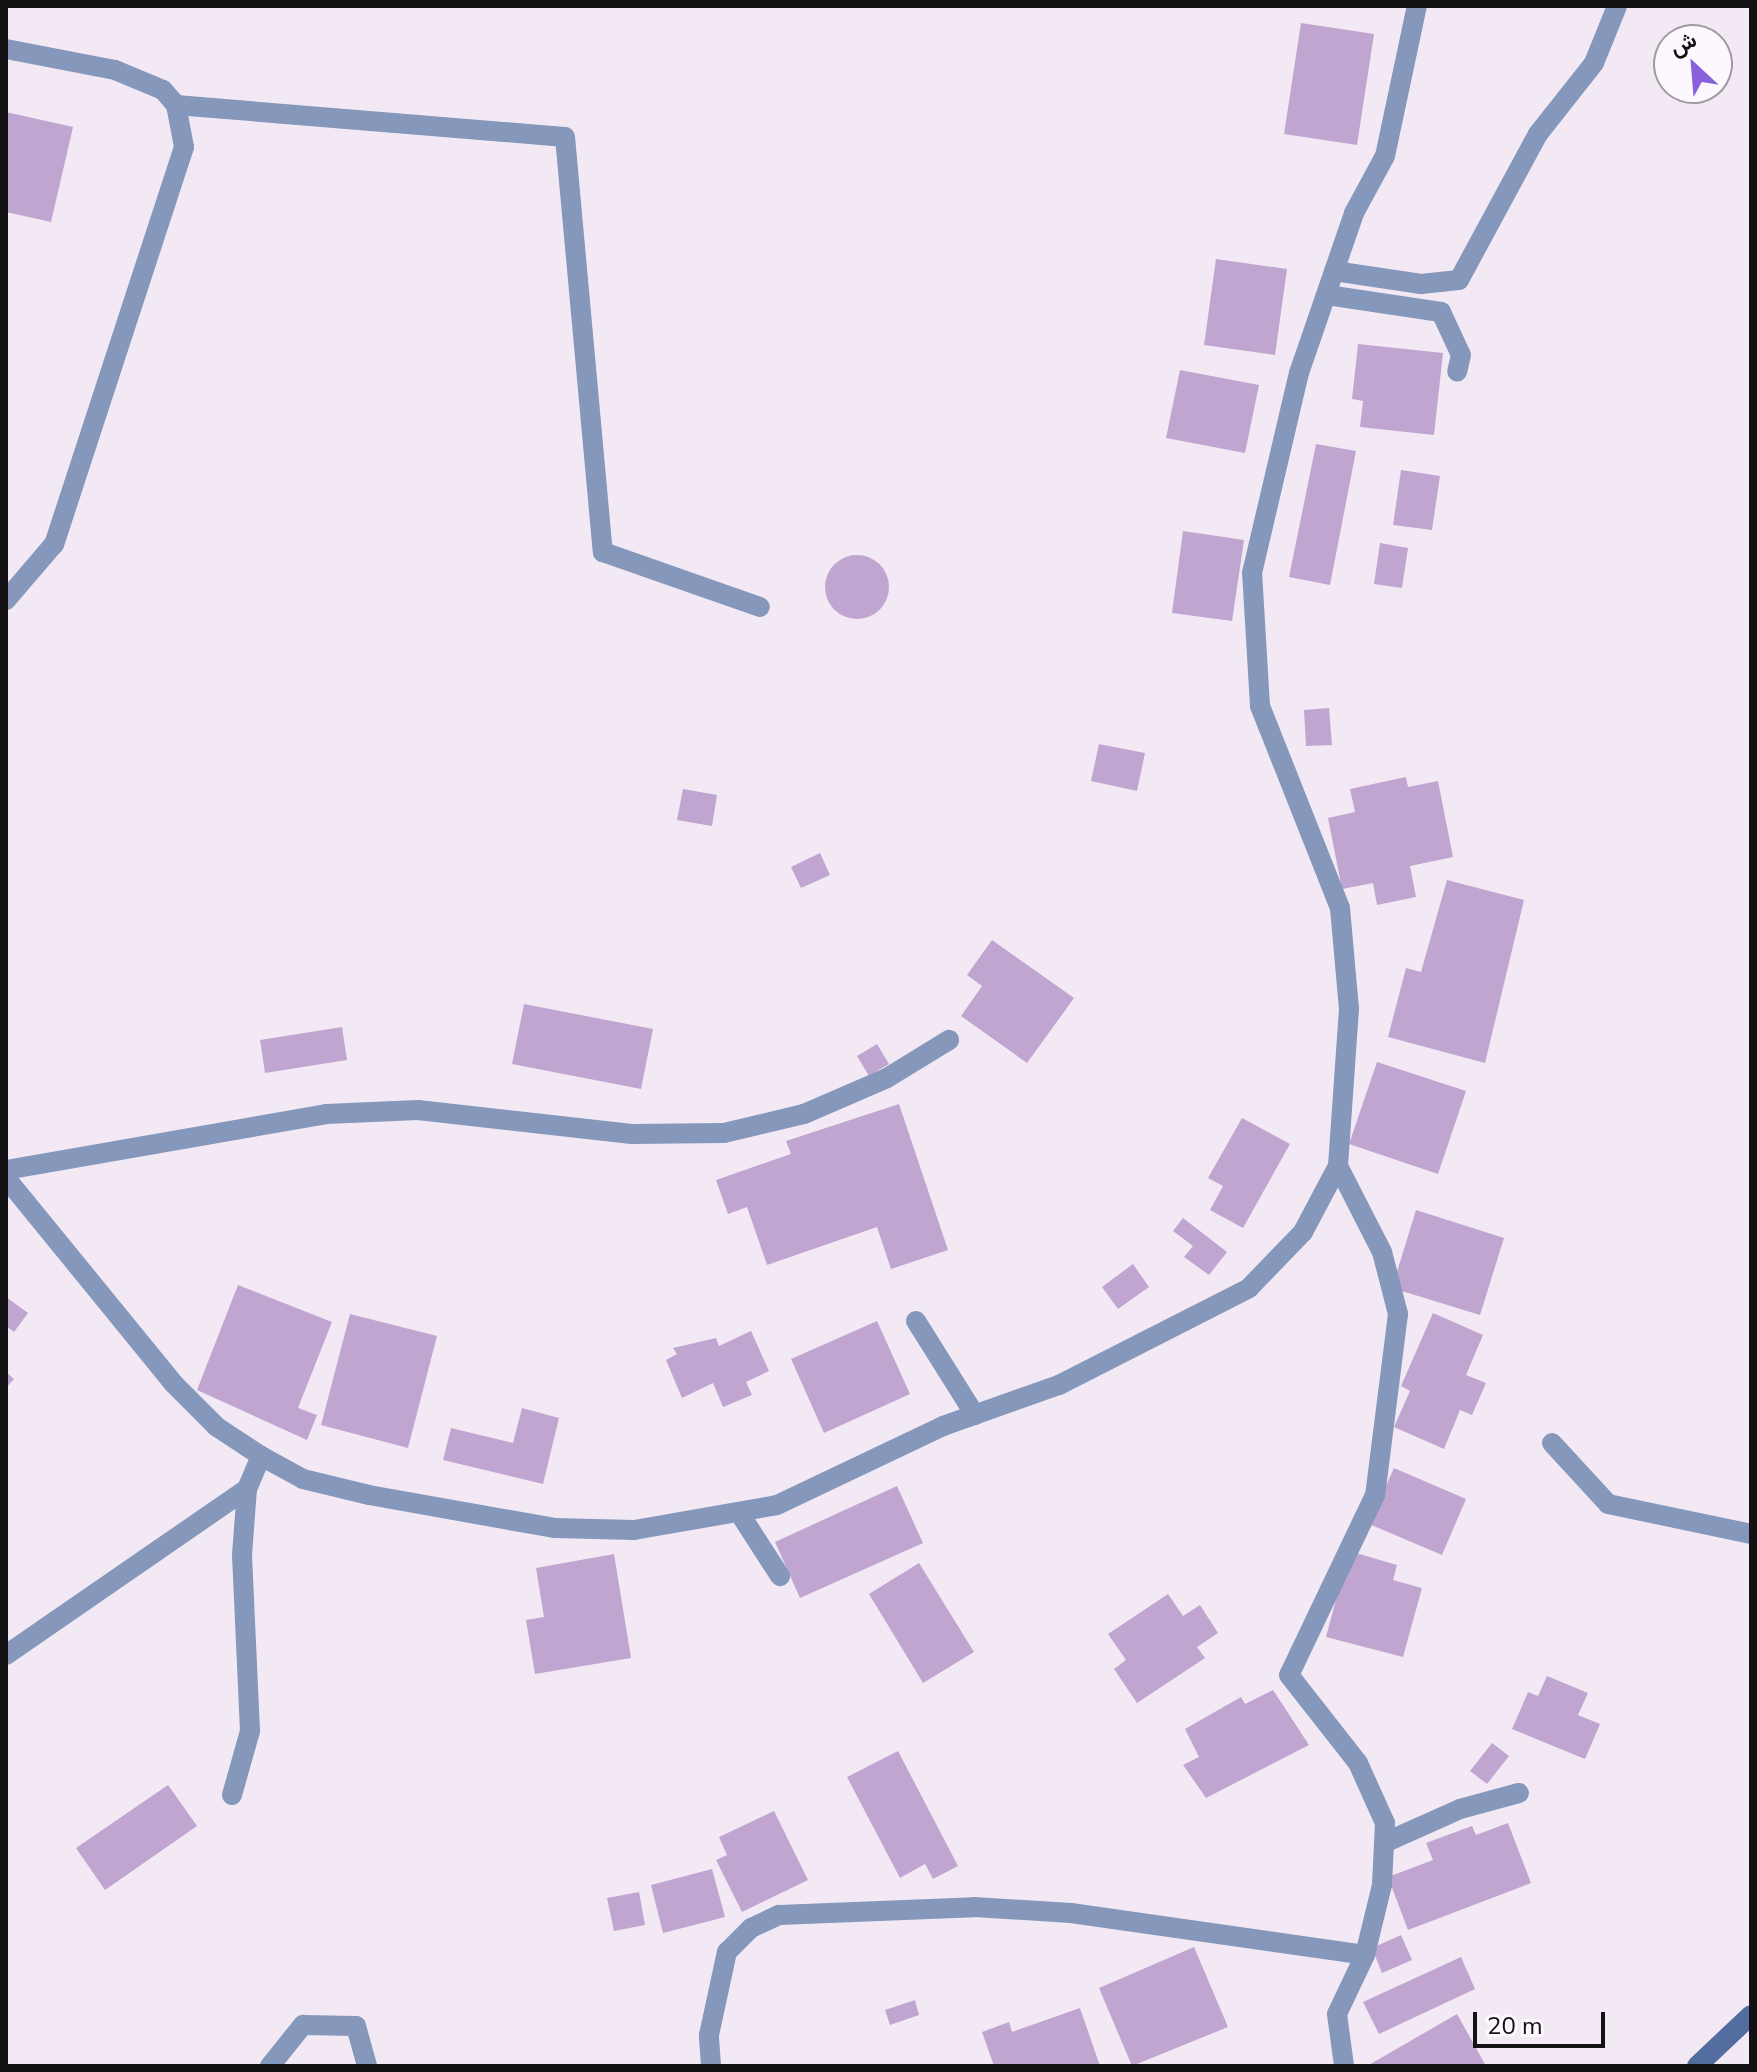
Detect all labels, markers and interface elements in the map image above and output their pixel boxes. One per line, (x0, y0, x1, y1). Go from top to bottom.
north arrow (1653, 24, 1733, 104)
text: ش (1665, 25, 1702, 64)
scale bar (1477, 1996, 1609, 2046)
text: 20 m (1487, 2010, 1543, 2042)

